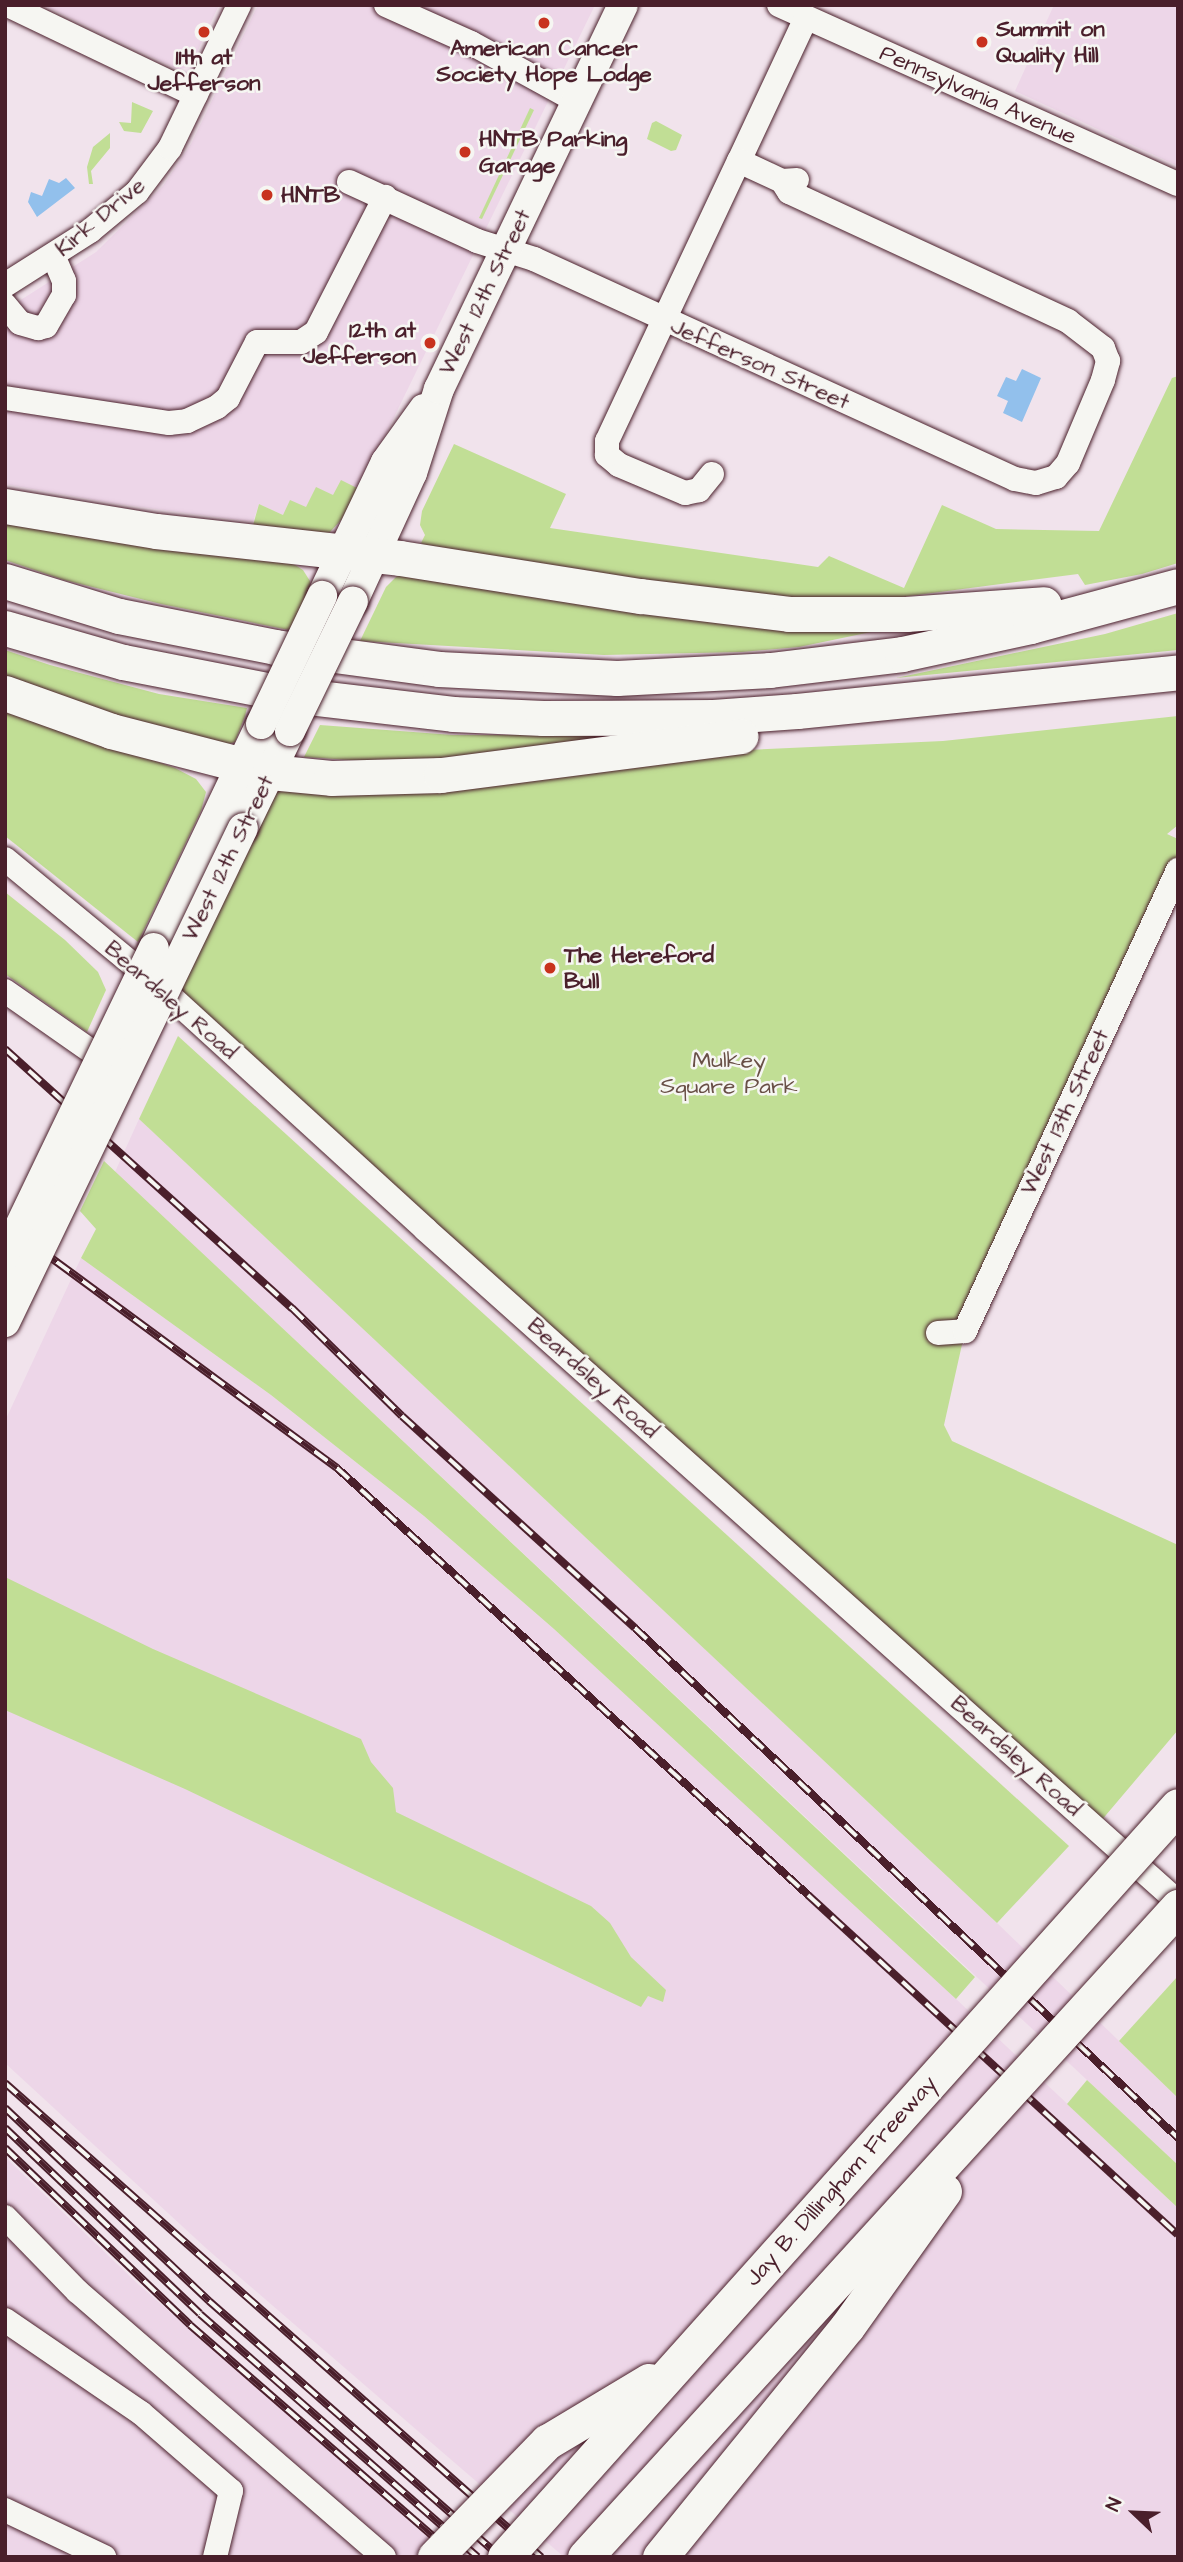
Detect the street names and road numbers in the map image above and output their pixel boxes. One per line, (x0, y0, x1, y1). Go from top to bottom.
street label: Pennsylvania Avenue (875, 39, 1081, 151)
street label: Kirk Drive (49, 171, 151, 263)
street label: West 12th Street (433, 205, 537, 379)
street label: Jefferson Street (666, 312, 854, 416)
street label: West 12th Street (176, 771, 280, 945)
street label: Beardsley Road (99, 935, 243, 1065)
street label: West 13th Street (1015, 1025, 1115, 1199)
street label: Beardsley Road (522, 1312, 664, 1444)
street label: Beardsley Road (945, 1690, 1087, 1822)
street label: Jay B. Dillingham Freeway (739, 2070, 943, 2292)

